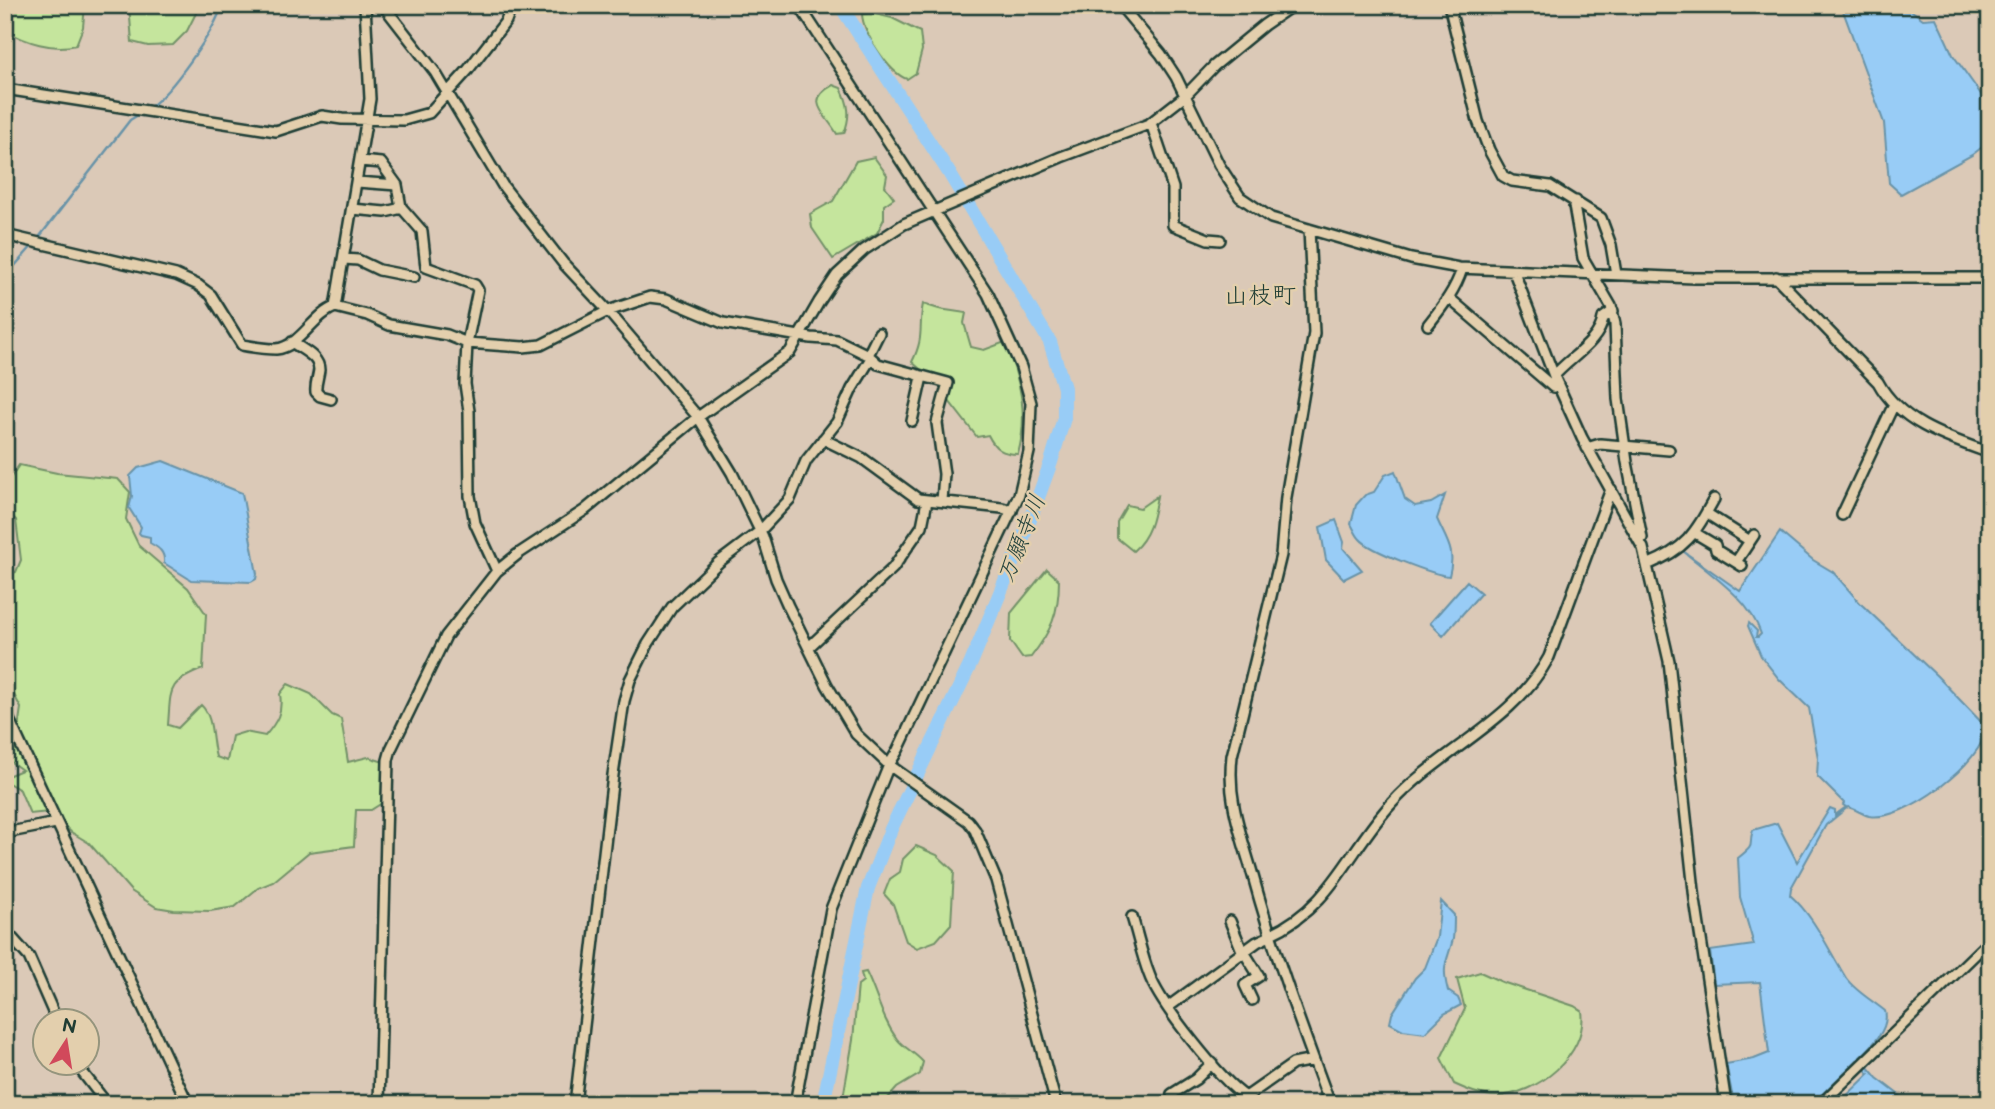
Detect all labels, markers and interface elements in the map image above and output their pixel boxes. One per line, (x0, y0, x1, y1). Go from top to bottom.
district label: 山枝町 (1224, 281, 1296, 310)
water label: 万願寺川 (992, 490, 1052, 586)
north arrow (32, 1007, 102, 1078)
text: N (60, 1014, 79, 1040)

